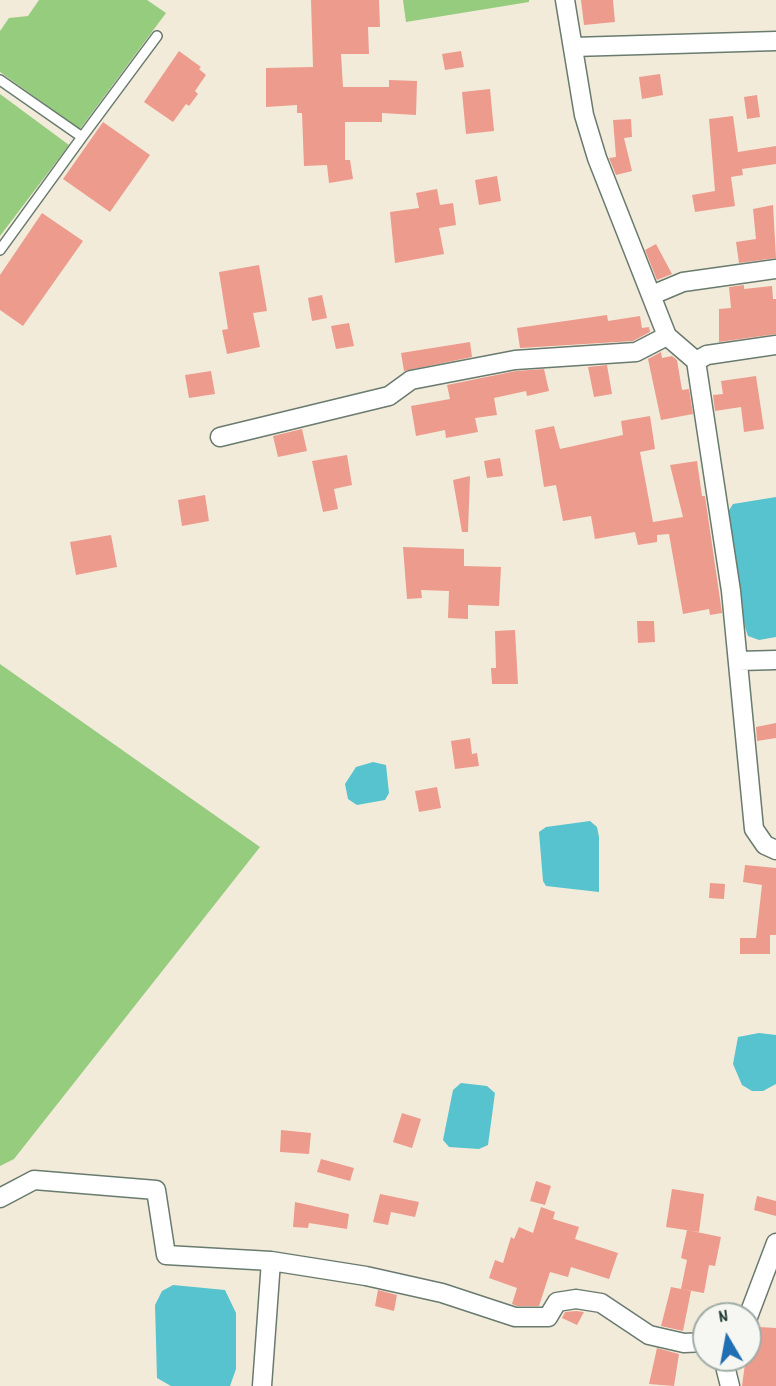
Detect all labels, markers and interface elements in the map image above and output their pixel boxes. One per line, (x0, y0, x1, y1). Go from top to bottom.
north arrow (692, 1302, 762, 1372)
text: N (717, 1304, 731, 1332)

